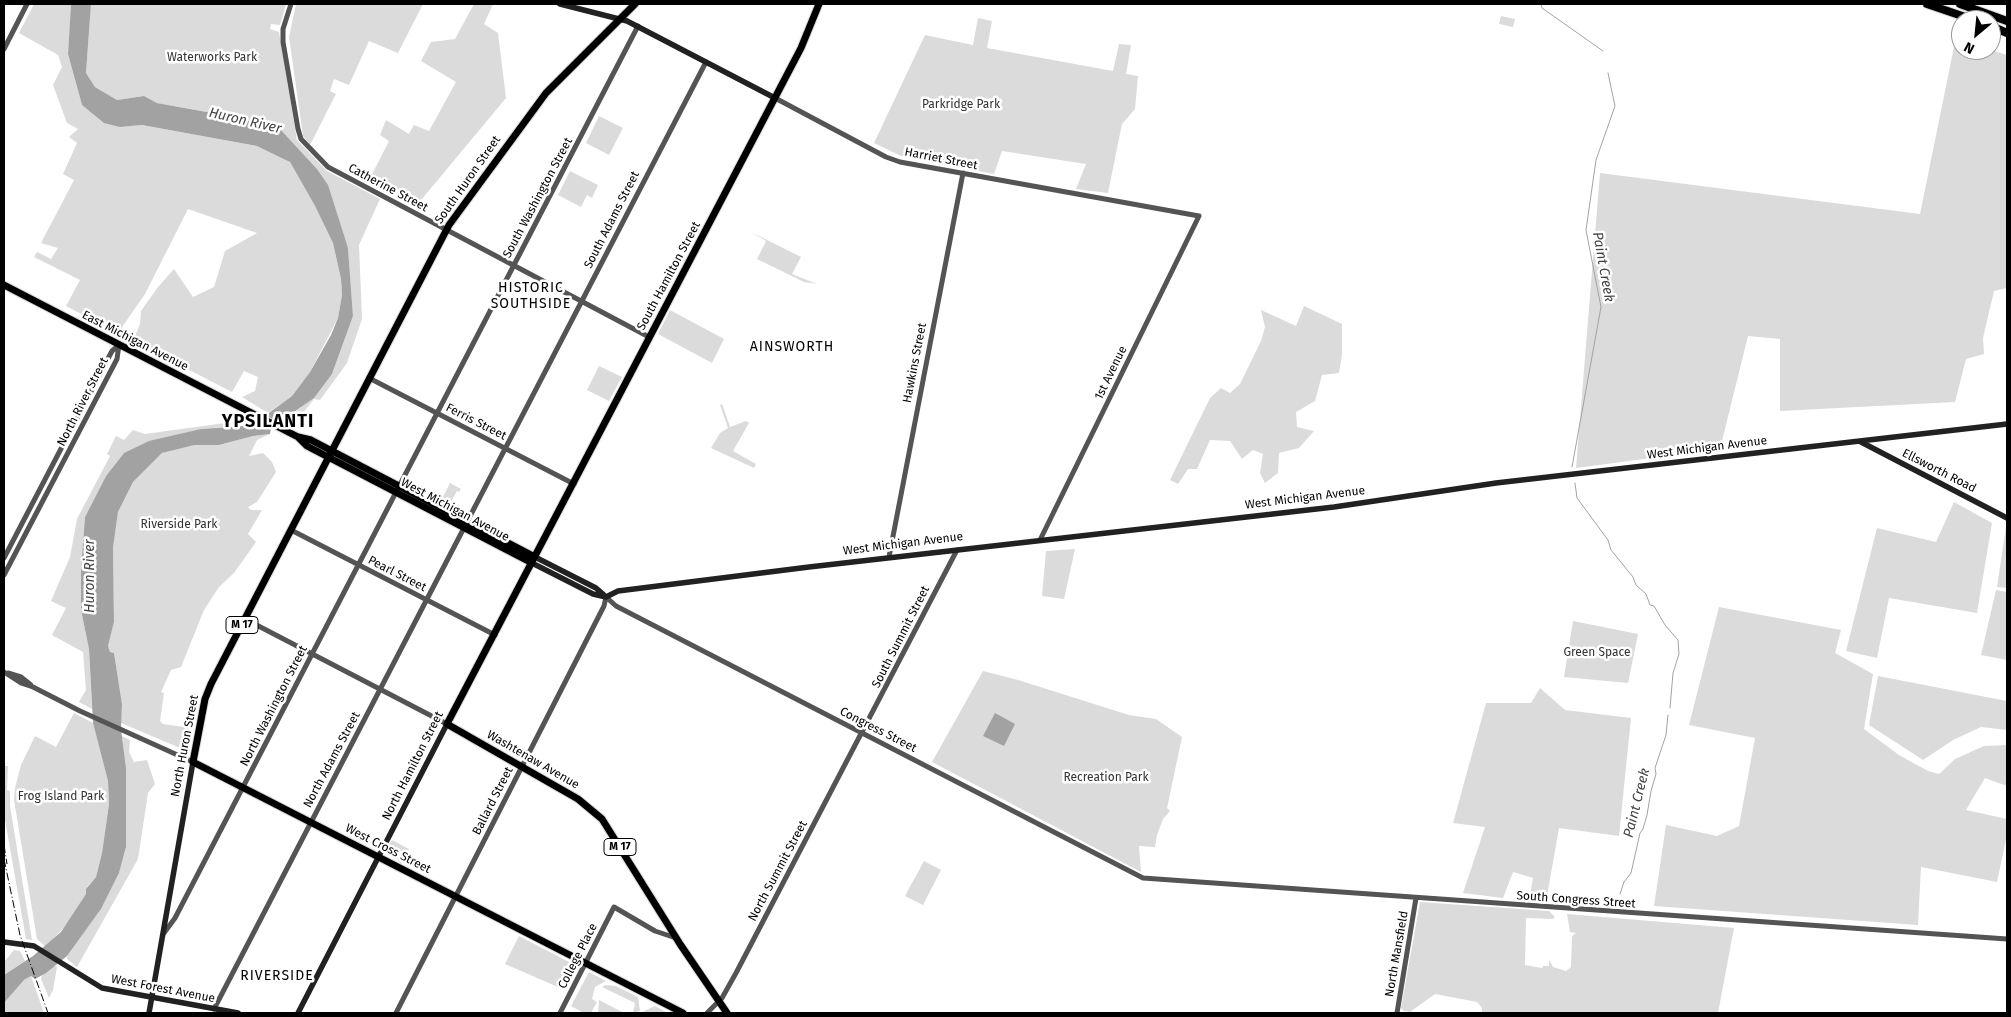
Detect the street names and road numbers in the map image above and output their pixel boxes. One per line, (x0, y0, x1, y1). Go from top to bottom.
street label: South Huron Street (432, 133, 504, 227)
street label: South Washington Street (500, 135, 576, 261)
street label: Harriet Street (903, 145, 979, 173)
street label: Catherine Street (346, 161, 430, 215)
street label: South Adams Street (581, 169, 643, 271)
street label: South Hamilton Street (634, 219, 704, 333)
street label: East Michigan Avenue (79, 308, 191, 374)
street label: Hawkins Street (900, 322, 930, 404)
street label: 1st Avenue (1092, 344, 1130, 402)
street label: North River Street (54, 355, 112, 449)
street label: Ferris Street (443, 401, 509, 443)
street label: West Michigan Avenue (1646, 433, 1768, 463)
street label: Ellsworth Road (1899, 446, 1979, 496)
street label: West Michigan Avenue (398, 475, 512, 545)
street label: West Michigan Avenue (1244, 483, 1366, 513)
street label: West Michigan Avenue (842, 529, 964, 559)
street label: Pearl Street (365, 553, 429, 595)
street label: South Summit Street (869, 584, 933, 690)
road number: M 17 (226, 616, 258, 634)
street label: North Washington Street (237, 643, 311, 769)
street label: North Huron Street (168, 694, 202, 798)
street label: Congress Street (837, 704, 919, 756)
street label: North Hamilton Street (379, 709, 447, 823)
street label: North Adams Street (301, 710, 363, 810)
street label: Washtenaw Avenue (484, 728, 582, 792)
street label: Ballard Street (470, 765, 516, 837)
street label: North Summit Street (745, 818, 811, 924)
street label: West Cross Street (343, 821, 433, 877)
road number: M 17 (604, 839, 636, 856)
street label: South Congress Street (1516, 889, 1636, 911)
street label: North Mansfield (1382, 910, 1412, 998)
street label: College Place (555, 921, 601, 991)
street label: West Forest Avenue (110, 972, 216, 1006)

